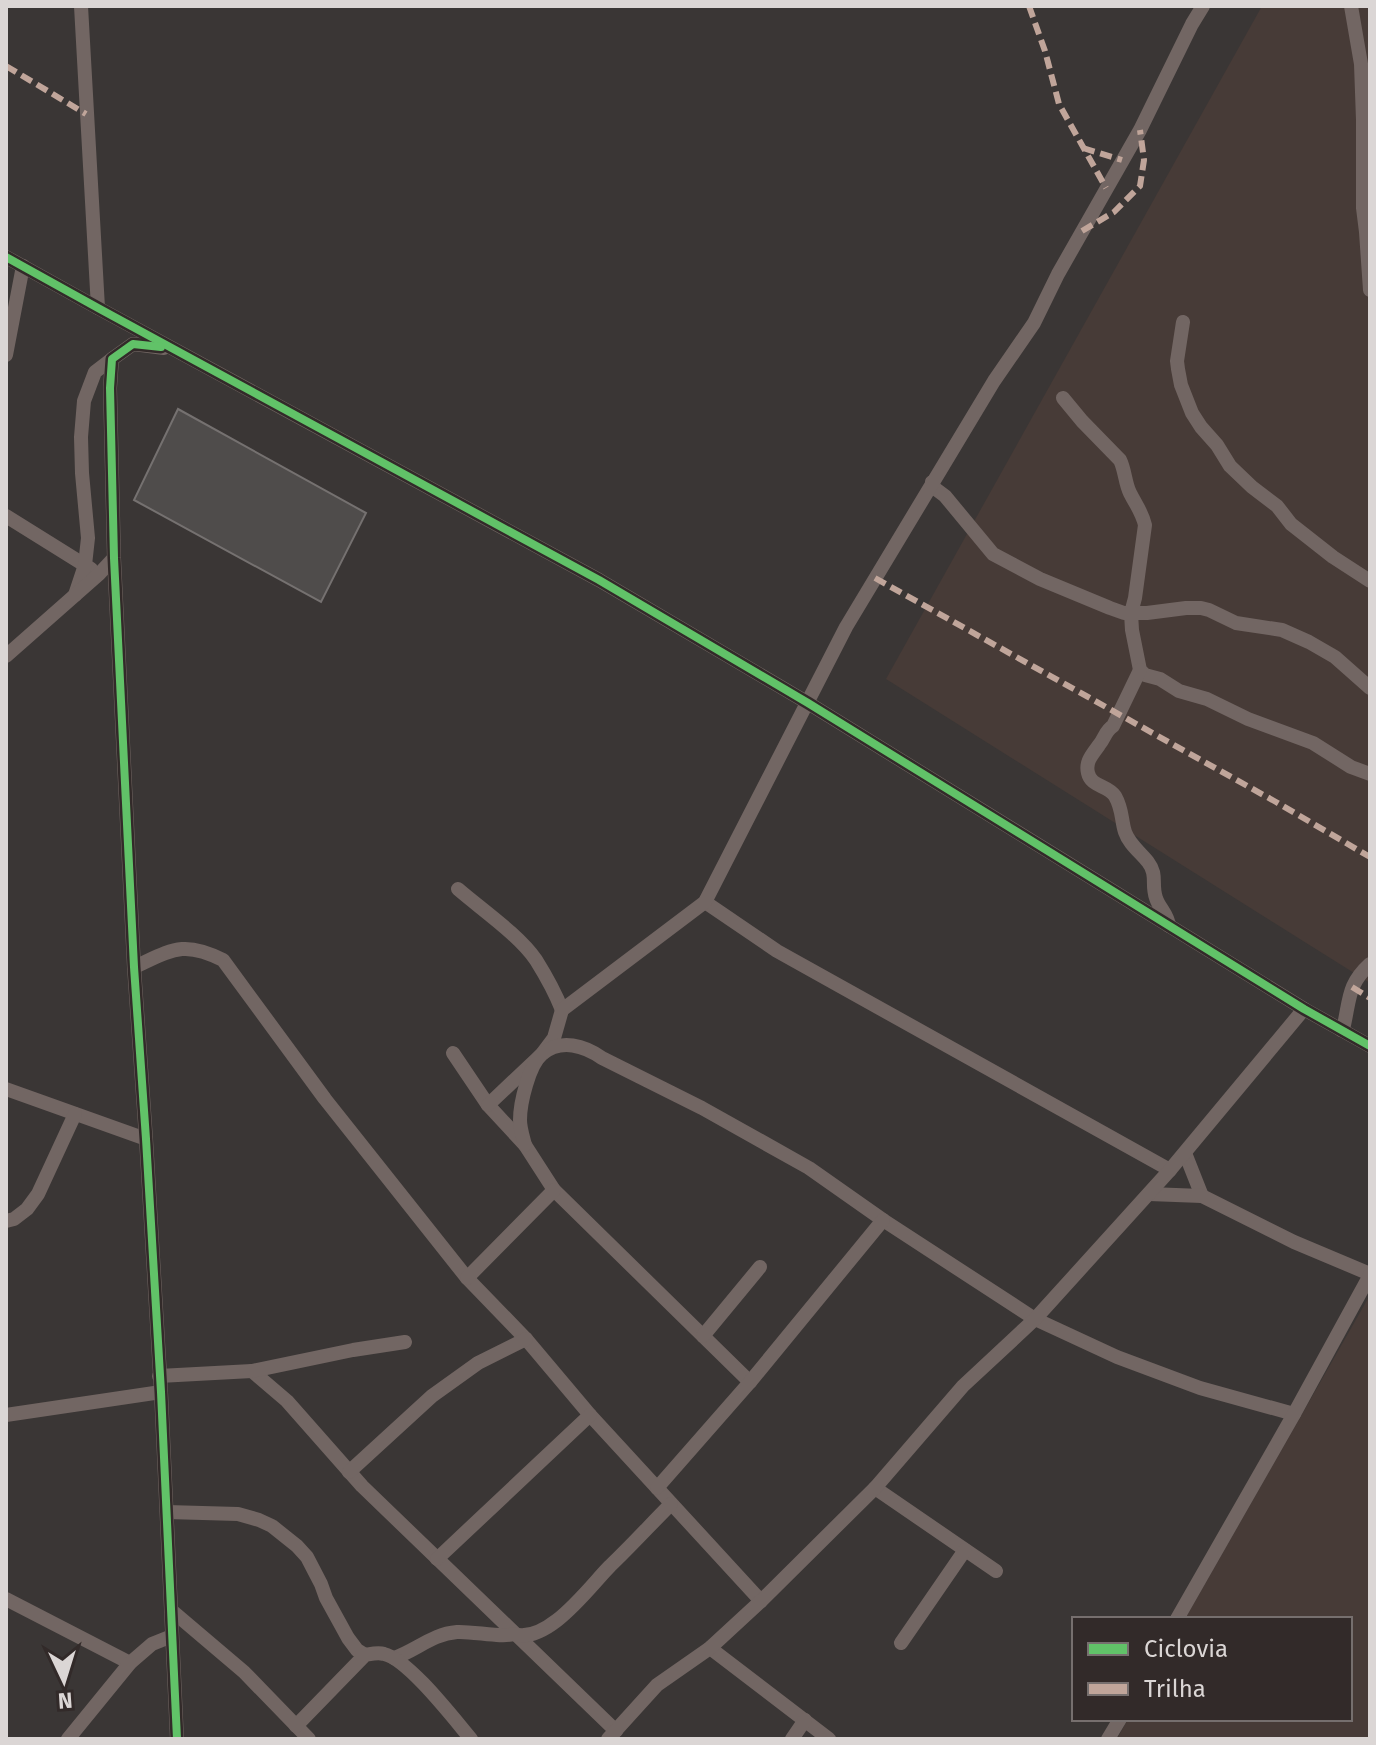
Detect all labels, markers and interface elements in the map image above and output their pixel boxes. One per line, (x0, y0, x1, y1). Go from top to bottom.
legend (1072, 1617, 1352, 1721)
text: Ciclovia (1144, 1635, 1228, 1663)
north arrow (24, 1641, 104, 1721)
text: Trilha (1144, 1675, 1206, 1703)
text: N (57, 1686, 74, 1714)

